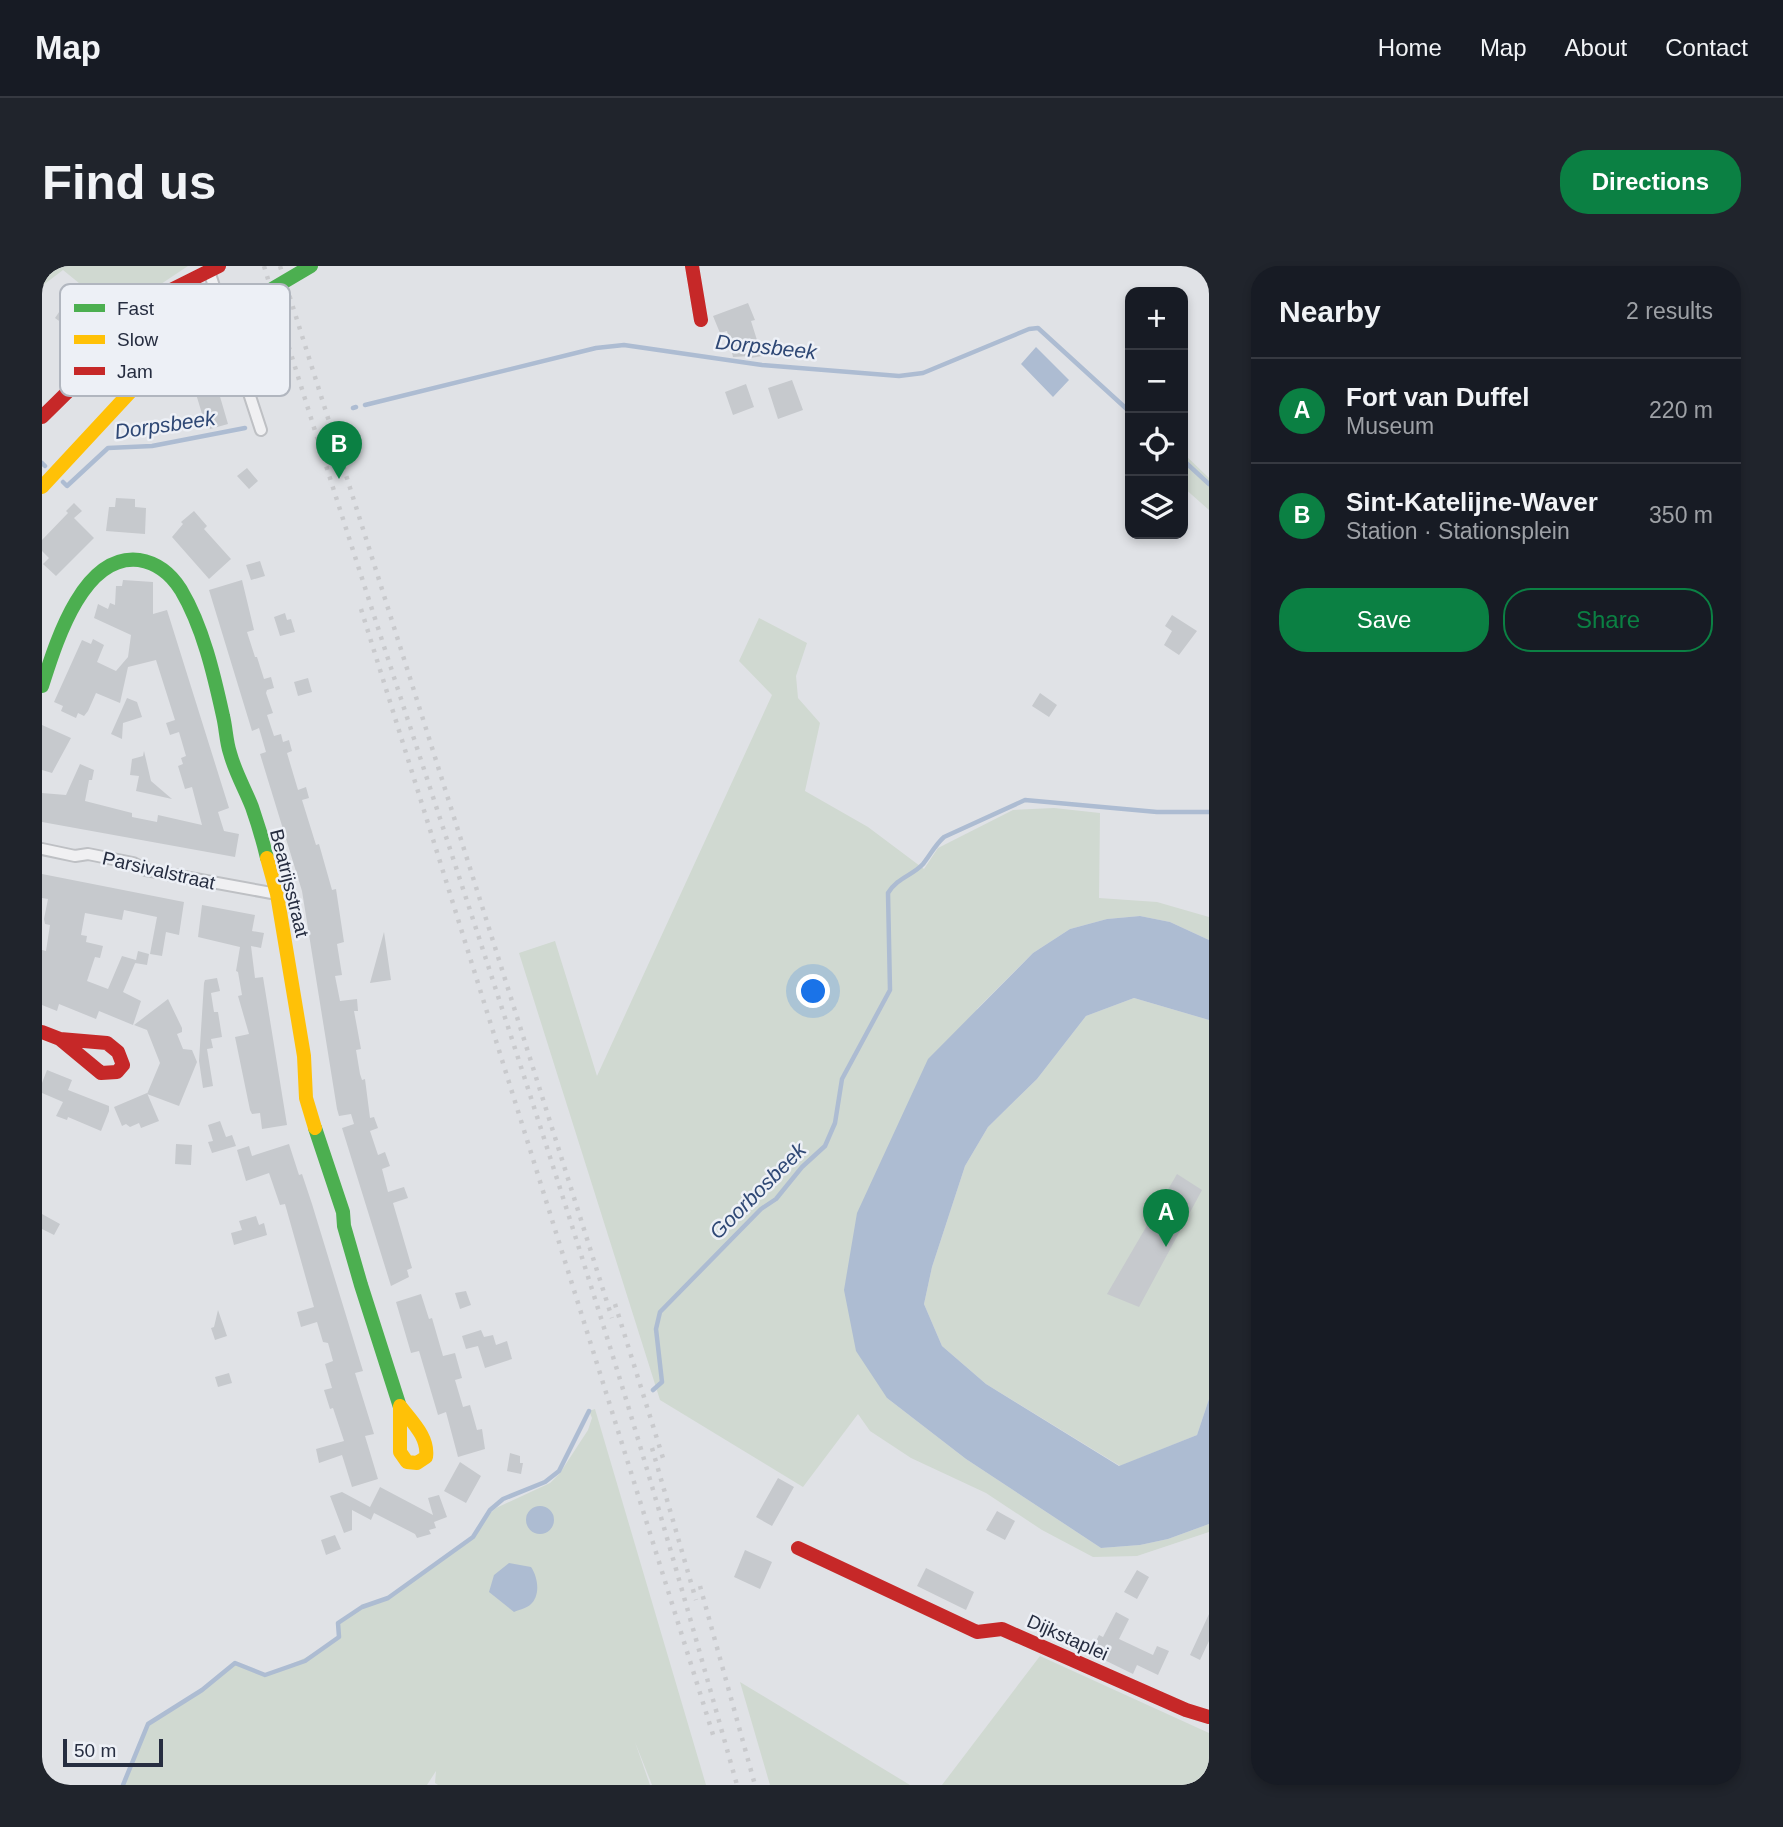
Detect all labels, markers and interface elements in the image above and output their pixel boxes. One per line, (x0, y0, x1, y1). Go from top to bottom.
text: Map (35, 29, 101, 66)
text: Home (1378, 34, 1442, 61)
text: Map (1480, 34, 1527, 61)
text: About (1565, 34, 1627, 61)
text: Contact (1665, 34, 1748, 61)
button: Directions (1560, 150, 1741, 214)
text: Find us (42, 155, 216, 209)
legend (60, 284, 290, 396)
map controls (1125, 287, 1188, 539)
button: + (1125, 287, 1188, 350)
text: Nearby (1279, 295, 1381, 328)
text: Fast (117, 298, 155, 319)
text: 2 results (1626, 298, 1713, 324)
text: Slow (117, 329, 158, 350)
water label: Dorpsbeek (714, 330, 819, 363)
button: − (1125, 350, 1188, 413)
text: Jam (117, 361, 153, 382)
text: Fort van Duffel (1346, 382, 1529, 412)
text: A (1294, 397, 1310, 423)
text: 220 m (1649, 397, 1713, 423)
water label: Dorpsbeek (113, 406, 218, 443)
button: locate (1125, 413, 1188, 476)
text: Museum (1346, 413, 1434, 439)
pin: B (316, 421, 362, 479)
button: layers (1125, 476, 1188, 539)
text: Sint-Katelijne-Waver (1346, 487, 1598, 517)
text: B (1294, 502, 1310, 528)
text: 350 m (1649, 502, 1713, 528)
text: Station · Stationsplein (1346, 518, 1570, 544)
button: Save (1279, 588, 1489, 652)
button: Share (1503, 588, 1713, 652)
street label: Beatrijsstraat (266, 827, 313, 940)
street label: Parsivalstraat (100, 847, 218, 894)
your location (796, 974, 830, 1008)
water label: Goorbosbeek (705, 1137, 811, 1243)
pin: A (1143, 1189, 1189, 1247)
street label: Dijkstaplei (1024, 1610, 1112, 1665)
scale bar (63, 1736, 163, 1768)
text: 50 m (74, 1740, 116, 1761)

